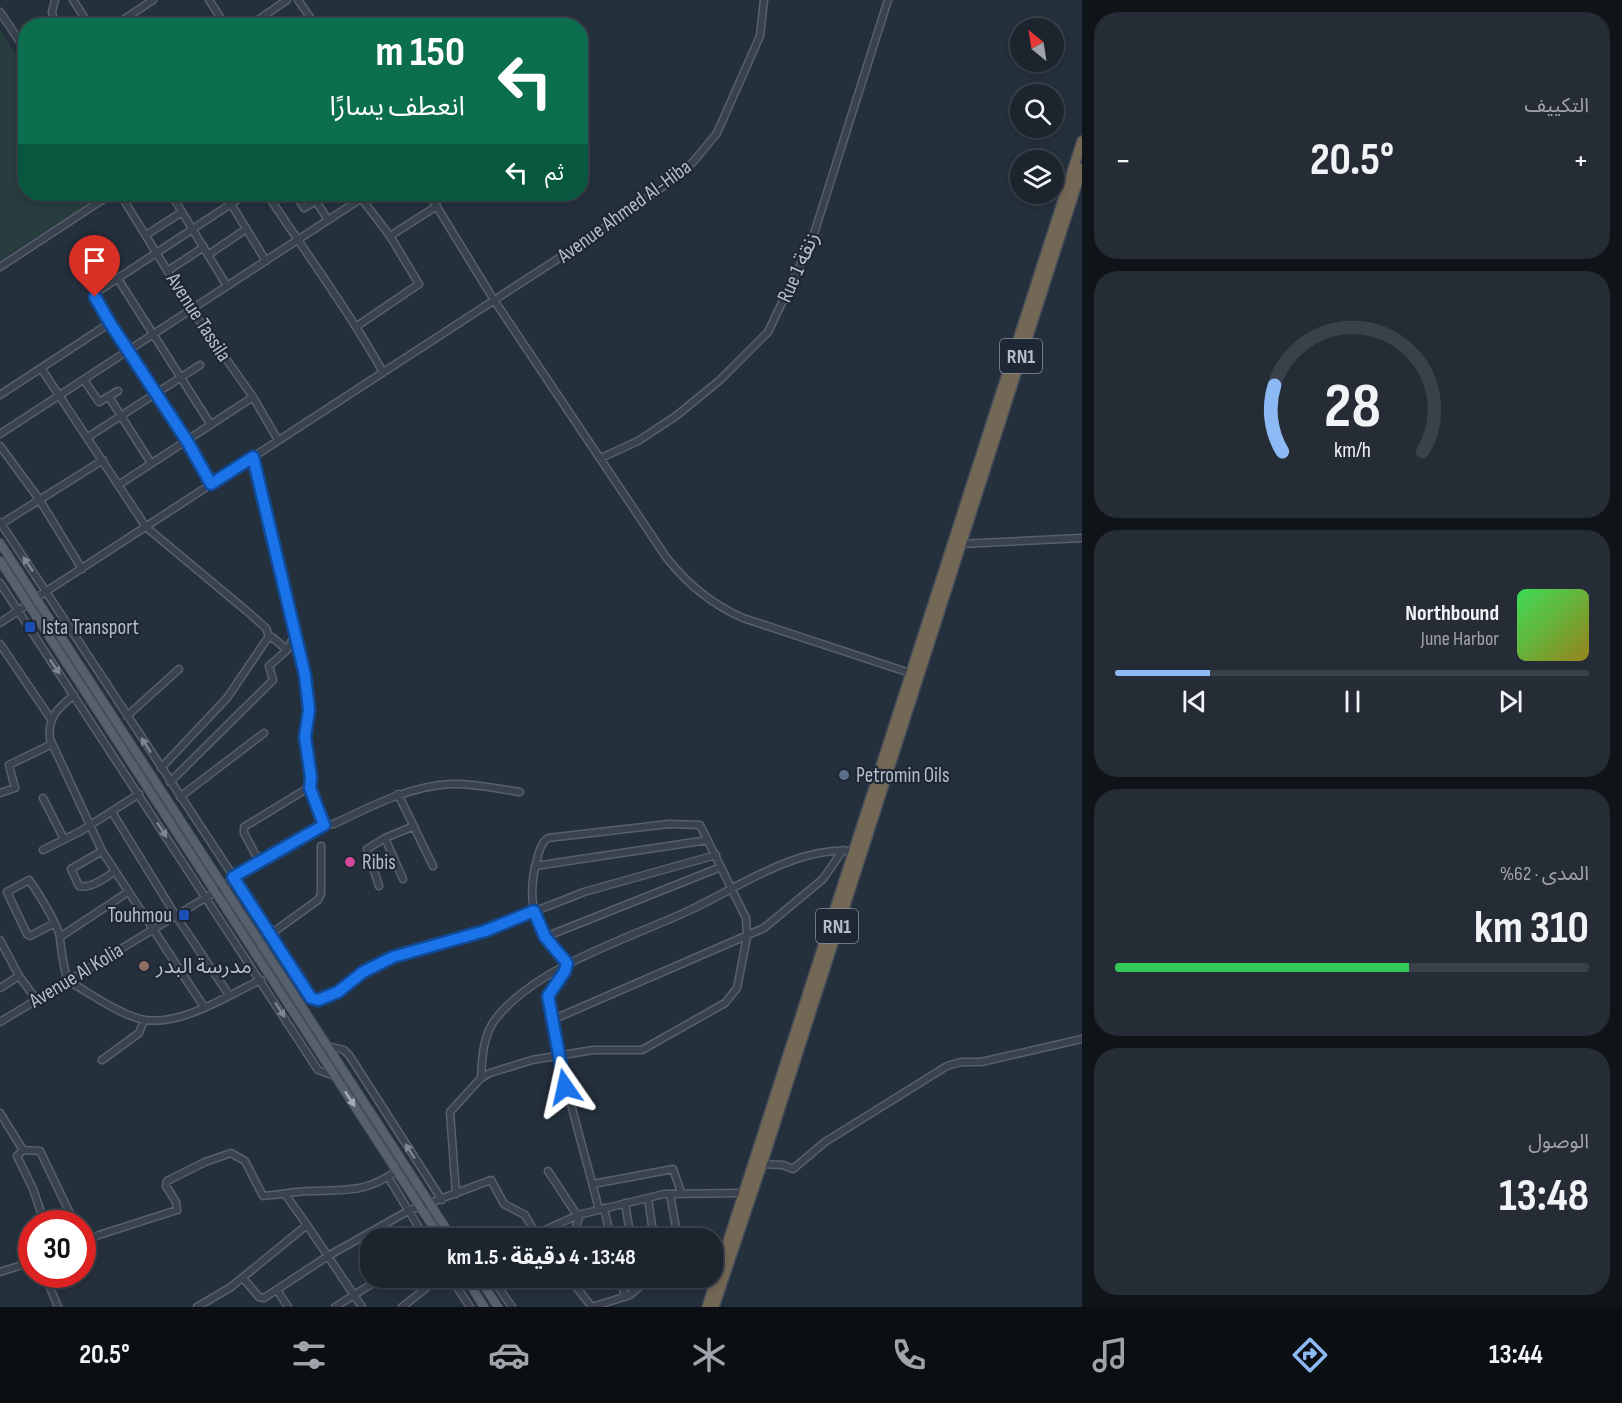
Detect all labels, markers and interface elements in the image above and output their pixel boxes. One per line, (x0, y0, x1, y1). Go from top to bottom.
north arrow (1010, 18, 1064, 72)
map controls (1010, 18, 1064, 204)
text: 150 m (376, 27, 465, 78)
icon: left (486, 42, 564, 120)
button: search (1010, 84, 1064, 138)
text: انعطف يسارًا (330, 91, 465, 123)
text: التكييف (1525, 94, 1589, 118)
text: 20.5° (1310, 133, 1394, 188)
text: − (1115, 141, 1131, 181)
text: + (1573, 141, 1589, 181)
button: layers (1010, 150, 1064, 204)
street label: Avenue Ahmed Al-Hiba (552, 155, 696, 269)
icon: left (500, 156, 533, 189)
text: ثم (545, 160, 564, 187)
street label: Rue 1 زنقة (772, 228, 825, 306)
pin (69, 235, 120, 297)
icon: arrive (78, 244, 111, 277)
street label: Avenue Tassila (160, 267, 236, 366)
road number: RN1 (1000, 339, 1042, 373)
text: 28 (1324, 370, 1380, 445)
text: km/h (1333, 438, 1371, 463)
one-way arrow (22, 555, 33, 572)
text: Northbound (1405, 600, 1499, 627)
place label: Ista Transport (42, 615, 139, 640)
marker: Ista Transport (23, 620, 37, 634)
text: June Harbor (1421, 627, 1499, 651)
one-way arrow (49, 658, 61, 674)
icon: previous (1178, 685, 1211, 718)
icon: pause (1336, 685, 1369, 718)
icon: next (1494, 685, 1527, 718)
one-way arrow (140, 736, 151, 753)
place label: Petromin Oils (856, 763, 949, 788)
marker: Petromin Oils (837, 768, 851, 782)
one-way arrow (156, 822, 167, 838)
place label: Ribis (362, 850, 396, 875)
marker: Ribis (343, 855, 357, 869)
text: المدى · 62% (1500, 862, 1589, 886)
text: 310 km (1474, 901, 1589, 956)
place label: Touhmou (107, 903, 172, 928)
marker: Touhmou (177, 908, 191, 922)
road number: RN1 (816, 909, 858, 943)
street label: Avenue Al Kolia (24, 938, 128, 1014)
place label: مدرسة البدر (155, 954, 252, 979)
marker: مدرسة البدر (137, 959, 151, 973)
one-way arrow (275, 1002, 286, 1019)
position arrow (533, 1055, 597, 1119)
one-way arrow (345, 1091, 356, 1107)
text: الوصول (1528, 1130, 1589, 1154)
one-way arrow (405, 1143, 416, 1159)
text: 13:48 (1499, 1169, 1589, 1224)
speed limit sign: 30 (18, 1210, 96, 1288)
text: 13:48 · 4 دقيقة · 1.5 km (447, 1244, 636, 1271)
icon: filters (288, 1334, 330, 1376)
icon: car (488, 1334, 530, 1376)
icon: climate (688, 1334, 730, 1376)
icon: phone (888, 1334, 930, 1376)
icon: music (1089, 1334, 1131, 1376)
icon: directions (1289, 1334, 1331, 1376)
text: 20.5° (79, 1339, 130, 1371)
text: 13:44 (1489, 1339, 1543, 1371)

